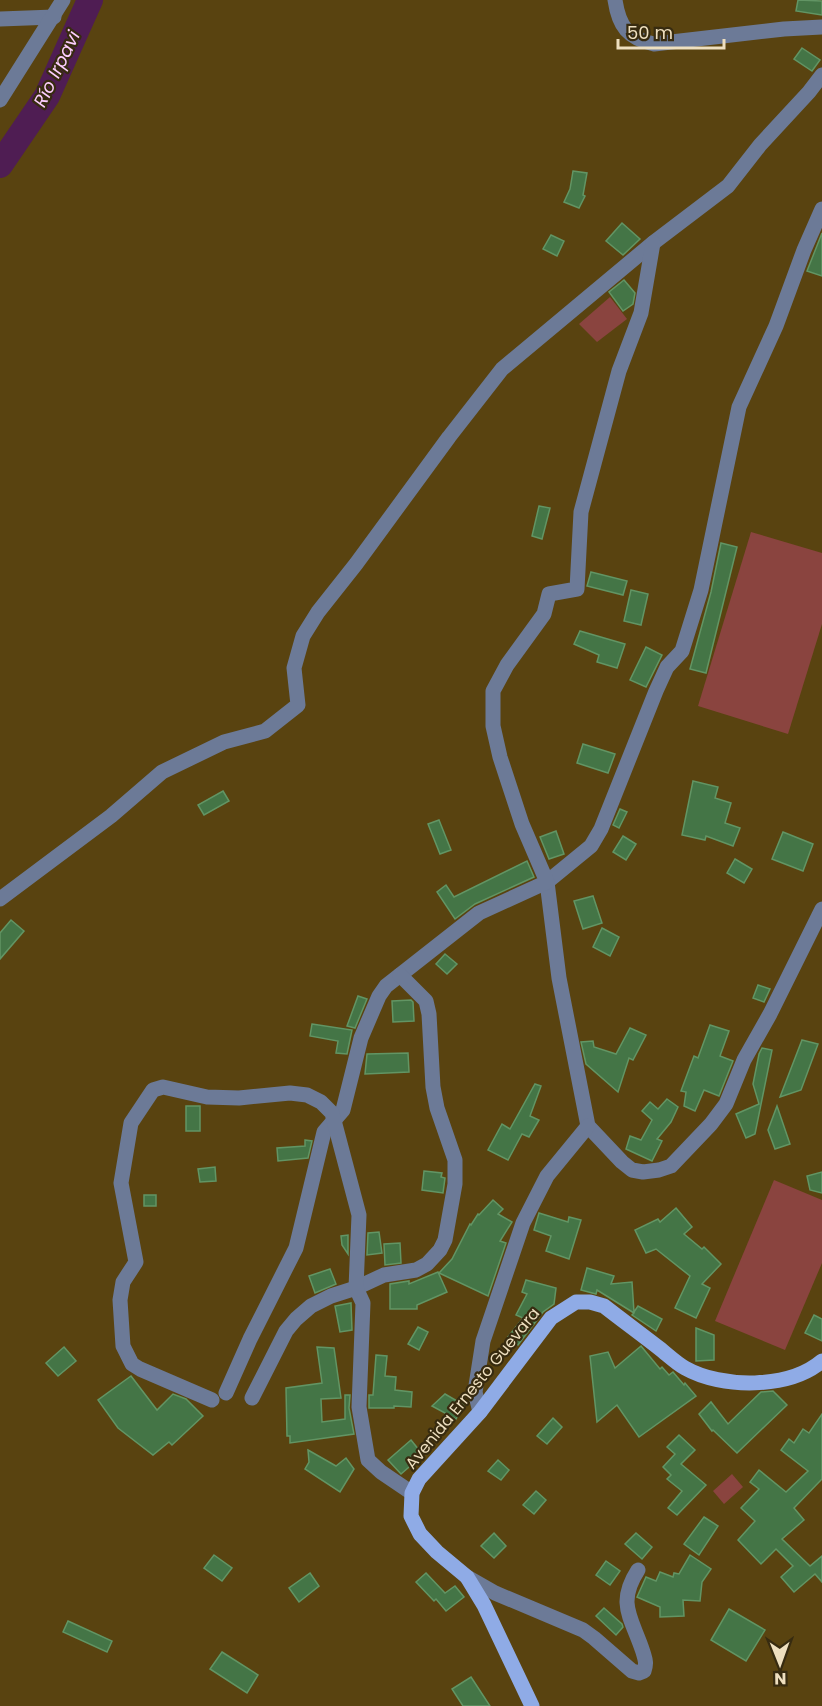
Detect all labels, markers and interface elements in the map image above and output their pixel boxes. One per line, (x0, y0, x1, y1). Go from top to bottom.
scale bar (618, 12, 724, 50)
text: 50 m (627, 20, 673, 45)
water label: Río Irpavi (27, 26, 86, 111)
street label: Avenida Ernesto Guevara (400, 1303, 545, 1474)
north arrow (750, 1634, 810, 1694)
text: N (774, 1667, 786, 1690)

